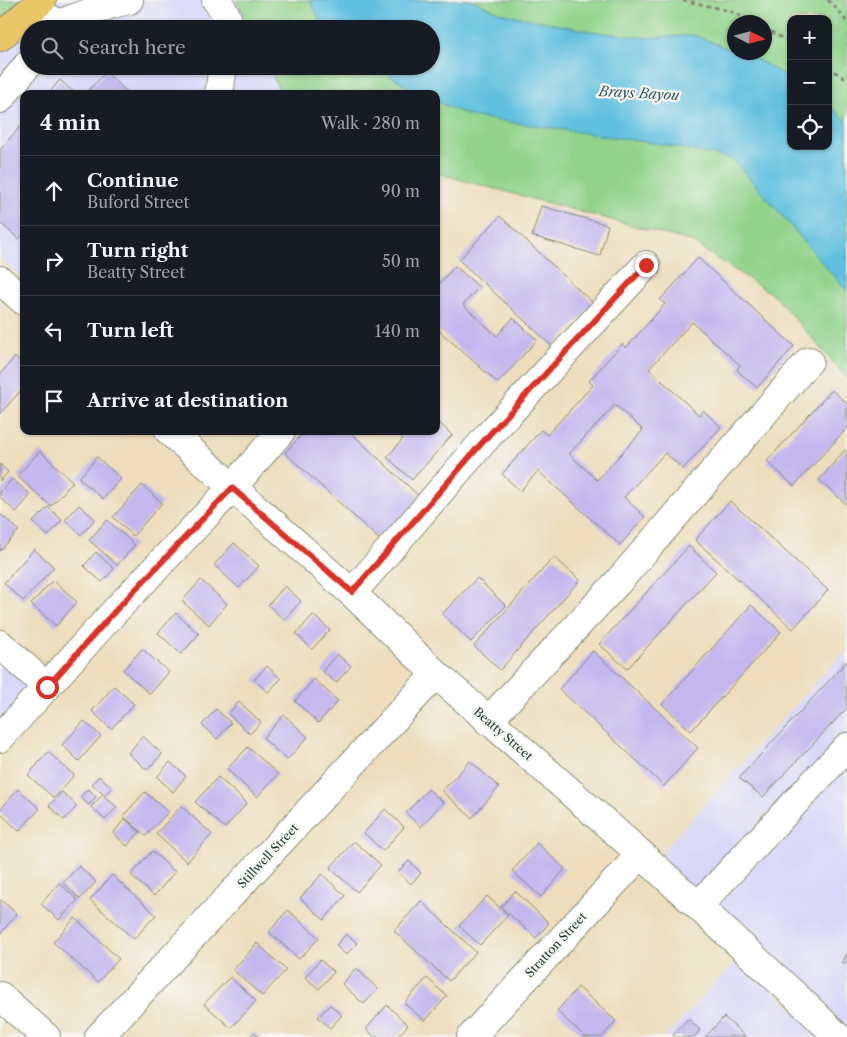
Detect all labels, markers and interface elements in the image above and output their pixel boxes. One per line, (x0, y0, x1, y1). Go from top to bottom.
north arrow (727, 15, 772, 60)
map controls (787, 15, 832, 150)
button: + (787, 15, 832, 60)
search box (20, 20, 440, 75)
icon: search (38, 34, 66, 62)
text: Search here (78, 36, 186, 59)
button: − (787, 60, 832, 105)
water label: Brays Bayou (597, 82, 680, 104)
button: locate (787, 105, 832, 150)
text: 4 min (40, 110, 101, 135)
text: Walk · 280 m (321, 113, 420, 133)
text: Continue (87, 169, 179, 192)
icon: ahead (40, 177, 68, 205)
text: 90 m (381, 181, 420, 201)
text: Buford Street (87, 192, 189, 212)
text: Turn right (87, 239, 188, 262)
icon: right (40, 247, 68, 275)
text: 50 m (382, 251, 420, 271)
route end (635, 254, 658, 277)
text: Beatty Street (87, 262, 185, 282)
icon: left (40, 317, 68, 345)
text: Turn left (87, 319, 174, 342)
text: 140 m (375, 321, 420, 341)
icon: arrive (40, 387, 68, 415)
text: Arrive at destination (87, 389, 288, 412)
route start (36, 676, 59, 699)
street label: Beatty Street (471, 704, 537, 764)
street label: Stillwell Street (234, 820, 302, 891)
street label: Stratton Street (522, 909, 590, 980)

